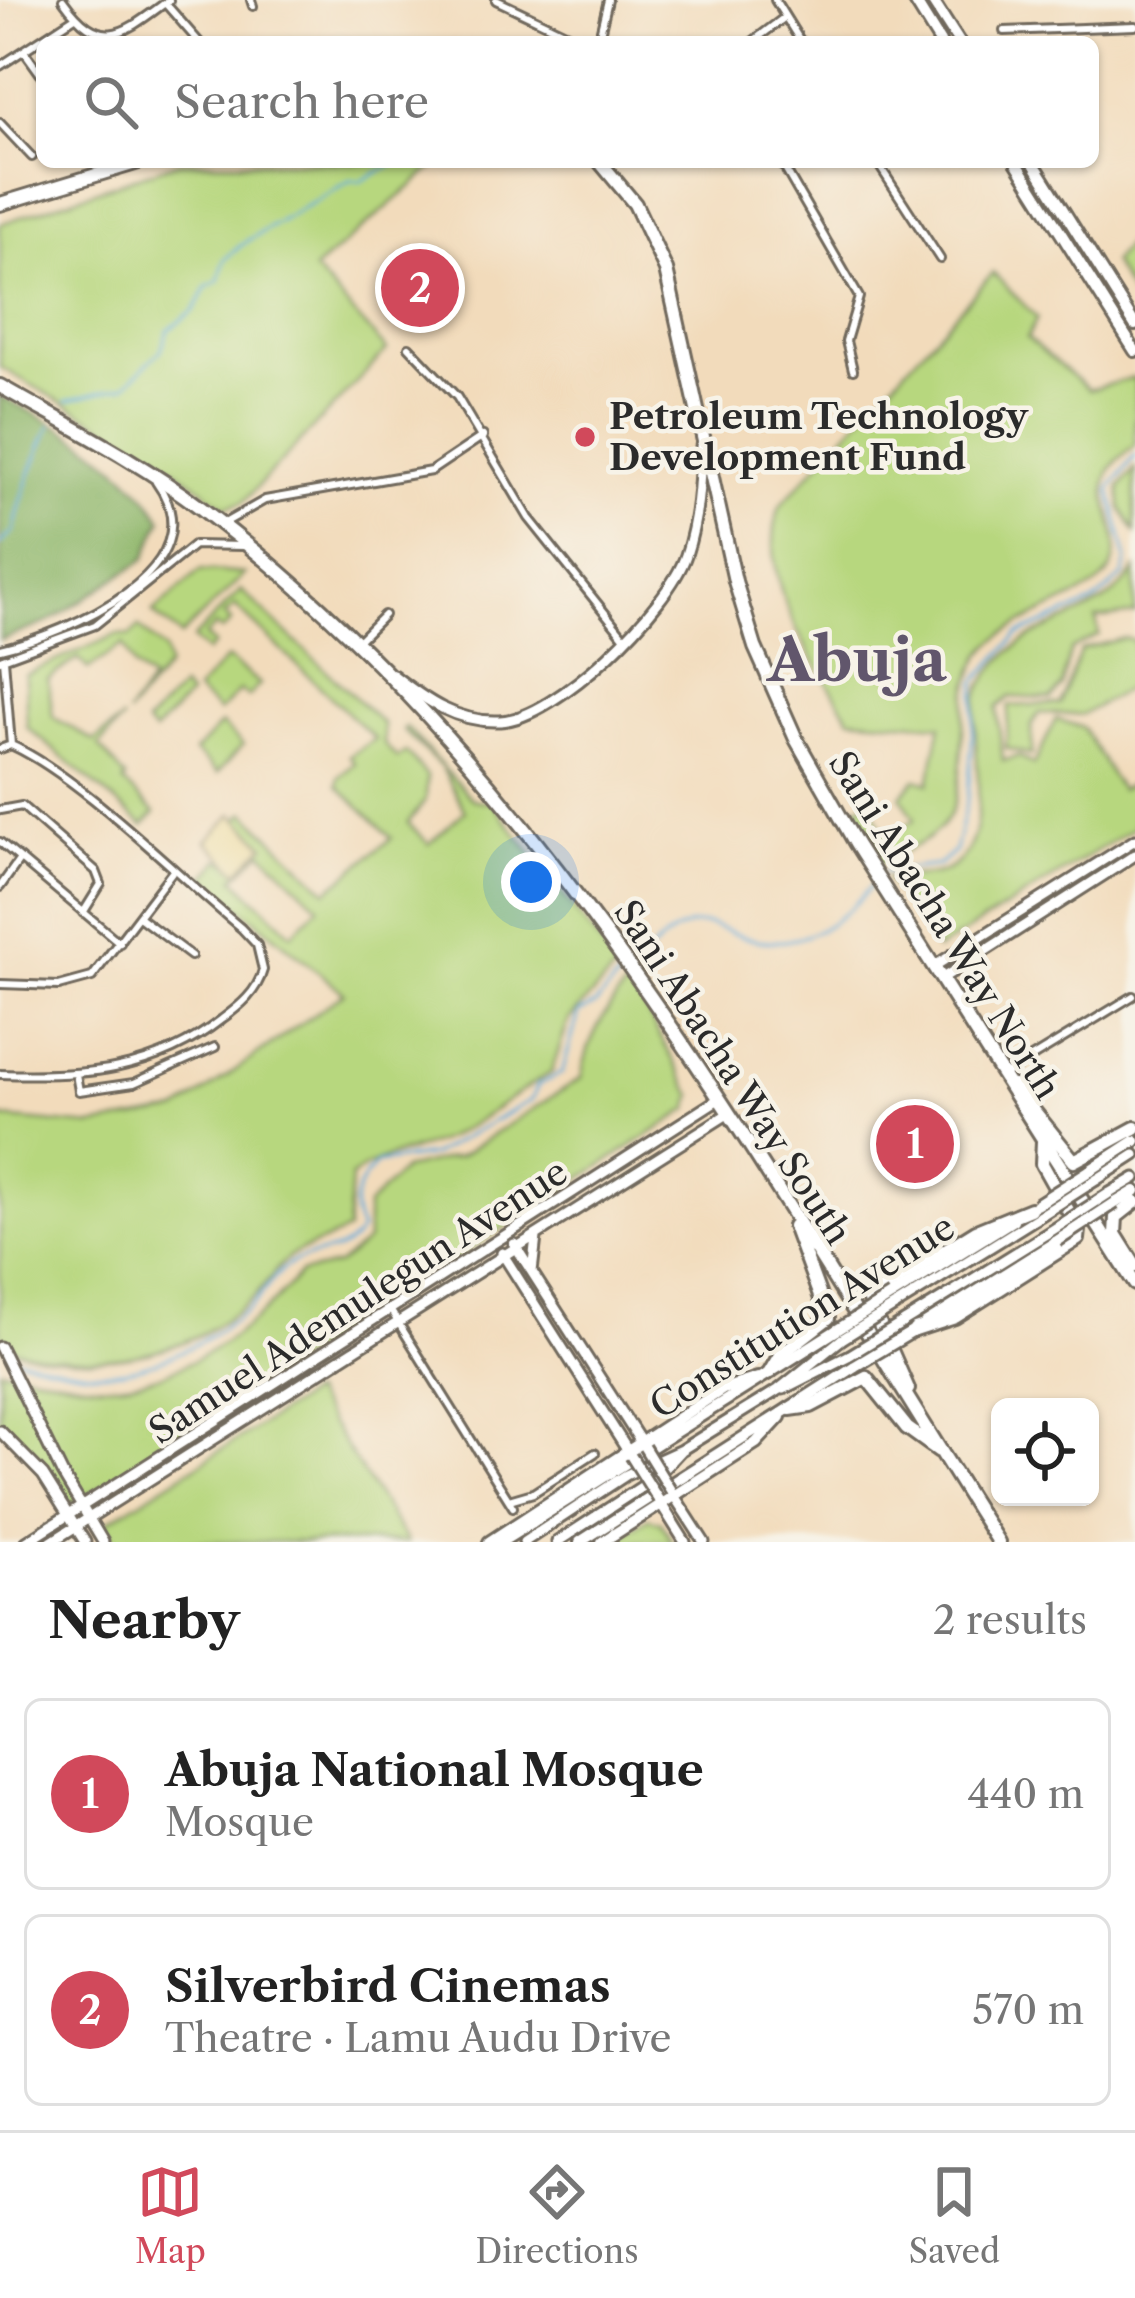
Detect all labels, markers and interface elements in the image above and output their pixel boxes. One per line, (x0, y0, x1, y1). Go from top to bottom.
search box (36, 36, 1099, 168)
icon: search (78, 69, 144, 135)
text: Search here (174, 74, 429, 130)
pin: 2 (381, 243, 459, 333)
place label: Petroleum Technology Development Fund (609, 394, 1029, 479)
marker: Petroleum Technology Development Fund (572, 424, 598, 450)
district label: Abuja (765, 623, 948, 697)
street label: Sani Abacha Way North (820, 743, 1070, 1107)
your location (501, 852, 561, 912)
street label: Sani Abacha Way South (605, 892, 861, 1252)
pin: 1 (876, 1099, 954, 1189)
street label: Samuel Ademulegun Avenue (141, 1149, 575, 1453)
street label: Constitution Avenue (642, 1204, 962, 1428)
map controls (991, 1398, 1099, 1506)
button: locate (991, 1398, 1099, 1506)
text: Nearby (48, 1589, 240, 1651)
text: 2 results (933, 1596, 1087, 1644)
text: Abuja National Mosque (165, 1742, 704, 1798)
text: 1 (81, 1770, 99, 1818)
text: 440 m (967, 1770, 1084, 1818)
text: Mosque (165, 1798, 314, 1846)
text: Silverbird Cinemas (165, 1958, 611, 2014)
text: 2 (78, 1986, 102, 2034)
text: 570 m (972, 1986, 1084, 2034)
text: Theatre · Lamu Audu Drive (165, 2014, 671, 2062)
tab: Map (135, 2159, 206, 2272)
tab: Directions (476, 2159, 639, 2272)
tab: Saved (908, 2159, 1000, 2272)

